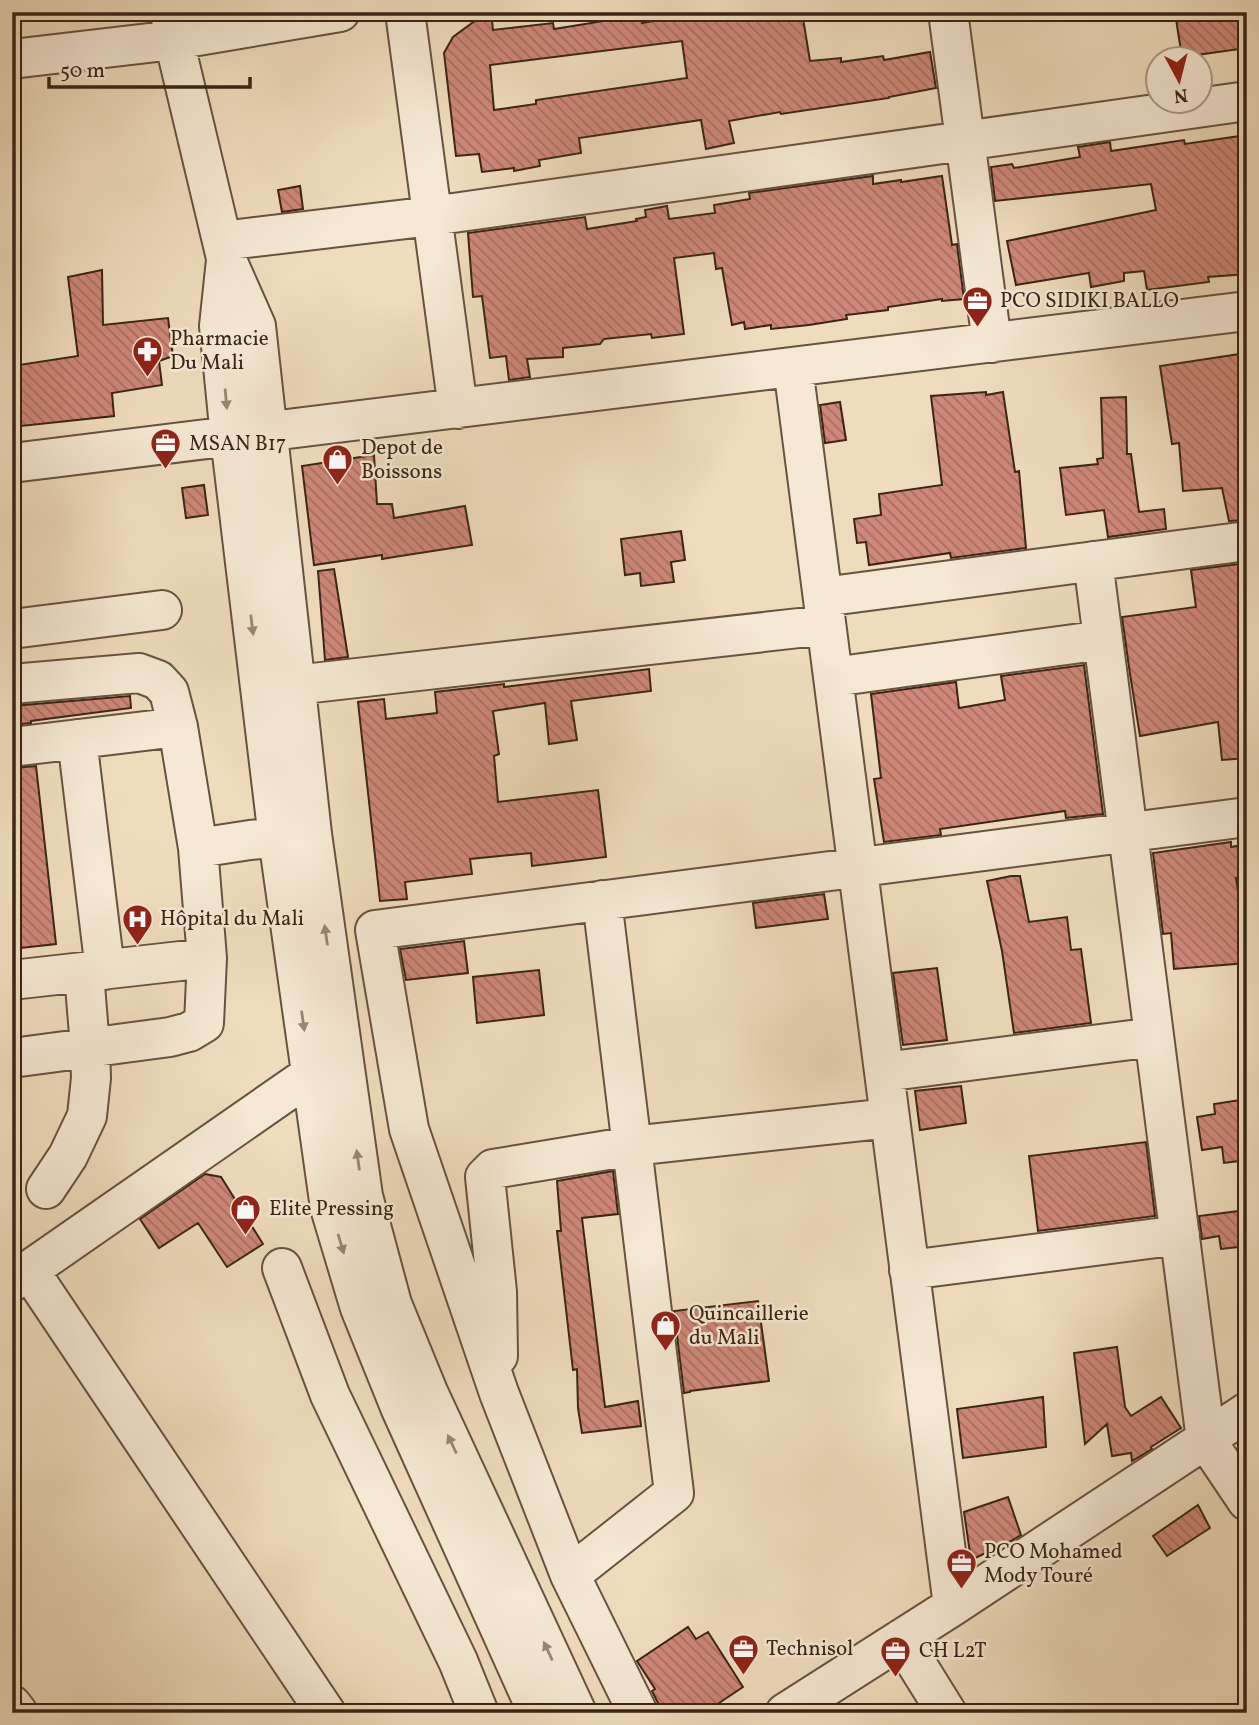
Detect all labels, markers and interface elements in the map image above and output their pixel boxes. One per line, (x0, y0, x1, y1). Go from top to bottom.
scale bar (49, 46, 250, 90)
north arrow (1144, 46, 1214, 116)
text: 50 m (60, 57, 105, 86)
text: N (1172, 81, 1189, 109)
office icon: PCO SIDIKI BALLO (960, 284, 994, 328)
place label: PCO SIDIKI BALLO (1000, 287, 1179, 316)
place label: Pharmacie Du Mali (170, 325, 269, 378)
pharmacy icon: Pharmacie Du Mali (130, 334, 164, 378)
one-way arrow (221, 388, 232, 410)
office icon: MSAN B17 (149, 427, 183, 471)
place label: MSAN B17 (189, 430, 286, 459)
place label: Depot de Boissons (361, 434, 443, 487)
shop icon: Depot de Boissons (321, 443, 355, 487)
one-way arrow (247, 614, 258, 636)
hospital icon: Hôpital du Mali (120, 902, 154, 946)
place label: Hôpital du Mali (160, 905, 304, 934)
one-way arrow (320, 924, 331, 946)
one-way arrow (297, 1010, 308, 1032)
one-way arrow (352, 1149, 363, 1171)
shop icon: Elite Pressing (229, 1192, 263, 1236)
place label: Elite Pressing (269, 1195, 394, 1224)
one-way arrow (336, 1234, 347, 1255)
place label: Quincaillerie du Mali (689, 1300, 809, 1353)
shop icon: Quincaillerie du Mali (649, 1309, 683, 1353)
one-way arrow (447, 1434, 458, 1454)
place label: PCO Mohamed Mody Touré (984, 1538, 1123, 1591)
office icon: PCO Mohamed Mody Touré (944, 1547, 978, 1591)
office icon: Technisol (726, 1632, 760, 1676)
office icon: CH L2T (879, 1634, 913, 1678)
place label: Technisol (766, 1635, 853, 1664)
place label: CH L2T (919, 1637, 987, 1666)
one-way arrow (542, 1641, 554, 1661)

